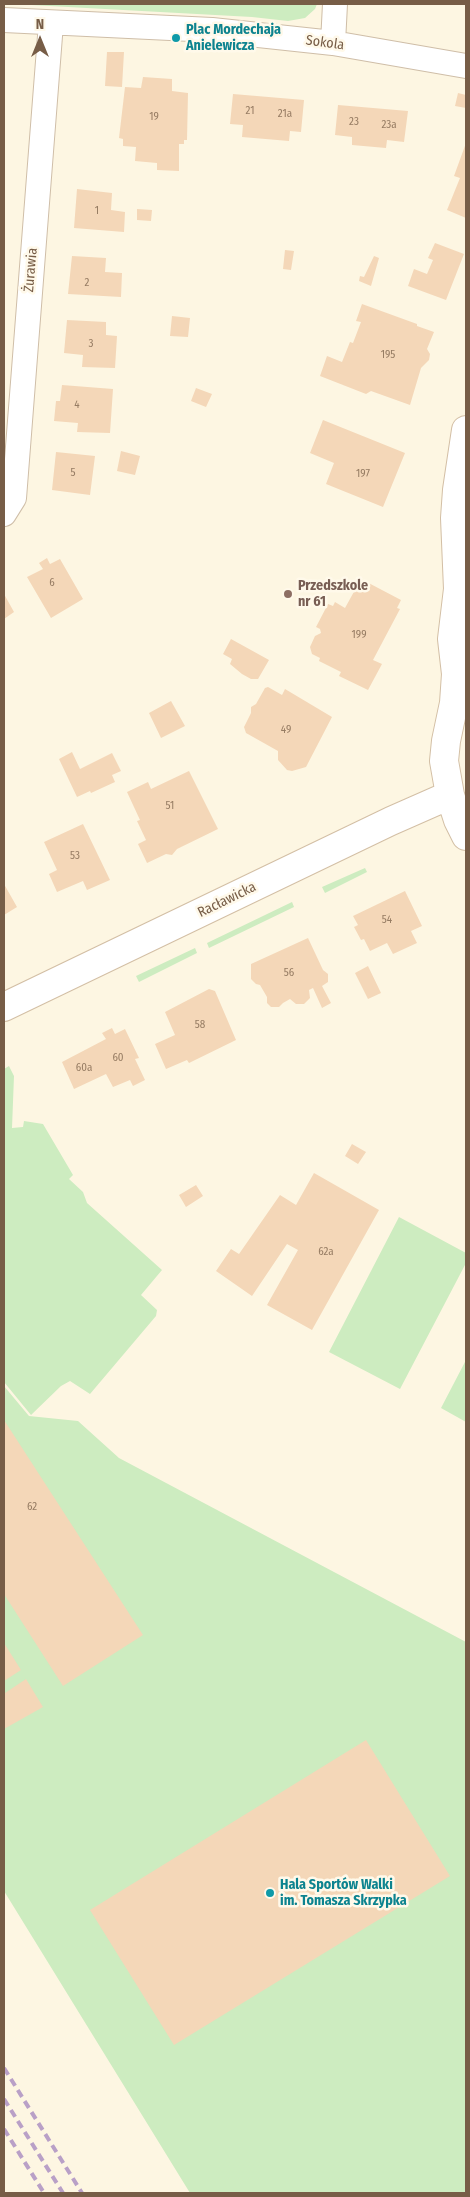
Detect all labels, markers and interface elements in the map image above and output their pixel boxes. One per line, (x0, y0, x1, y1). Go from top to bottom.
north arrow (15, 15, 65, 65)
text: N (36, 16, 44, 33)
place label: Plac Mordechaja Anielewicza (186, 22, 281, 54)
marker: Plac Mordechaja Anielewicza (170, 32, 182, 44)
street label: Sokola (305, 32, 345, 54)
house number: 21 (246, 104, 254, 118)
house number: 21a (278, 107, 292, 121)
house number: 19 (149, 110, 159, 124)
house number: 23 (349, 115, 359, 129)
house number: 23a (381, 118, 397, 132)
house number: 1 (95, 204, 99, 218)
street label: Żurawia (21, 247, 41, 293)
house number: 2 (85, 276, 89, 290)
house number: 3 (89, 337, 93, 351)
house number: 195 (381, 348, 395, 362)
house number: 4 (74, 398, 80, 412)
house number: 5 (70, 466, 76, 480)
house number: 197 (356, 467, 370, 481)
house number: 6 (49, 576, 55, 590)
place label: Przedszkole nr 61 (298, 578, 368, 610)
marker: Przedszkole nr 61 (282, 588, 294, 600)
house number: 199 (352, 628, 366, 642)
house number: 49 (281, 723, 291, 737)
house number: 51 (166, 799, 174, 813)
house number: 53 (70, 849, 80, 863)
street label: Racławicka (195, 879, 259, 921)
house number: 54 (382, 913, 392, 927)
house number: 56 (284, 966, 294, 980)
house number: 58 (195, 1018, 205, 1032)
house number: 60 (112, 1051, 124, 1065)
house number: 60a (76, 1061, 92, 1075)
house number: 62a (318, 1245, 334, 1259)
house number: 62 (27, 1500, 37, 1514)
place label: Hala Sportów Walki im. Tomasza Skrzypka (280, 1877, 407, 1910)
marker: Hala Sportów Walki im. Tomasza Skrzypka (264, 1887, 276, 1899)

